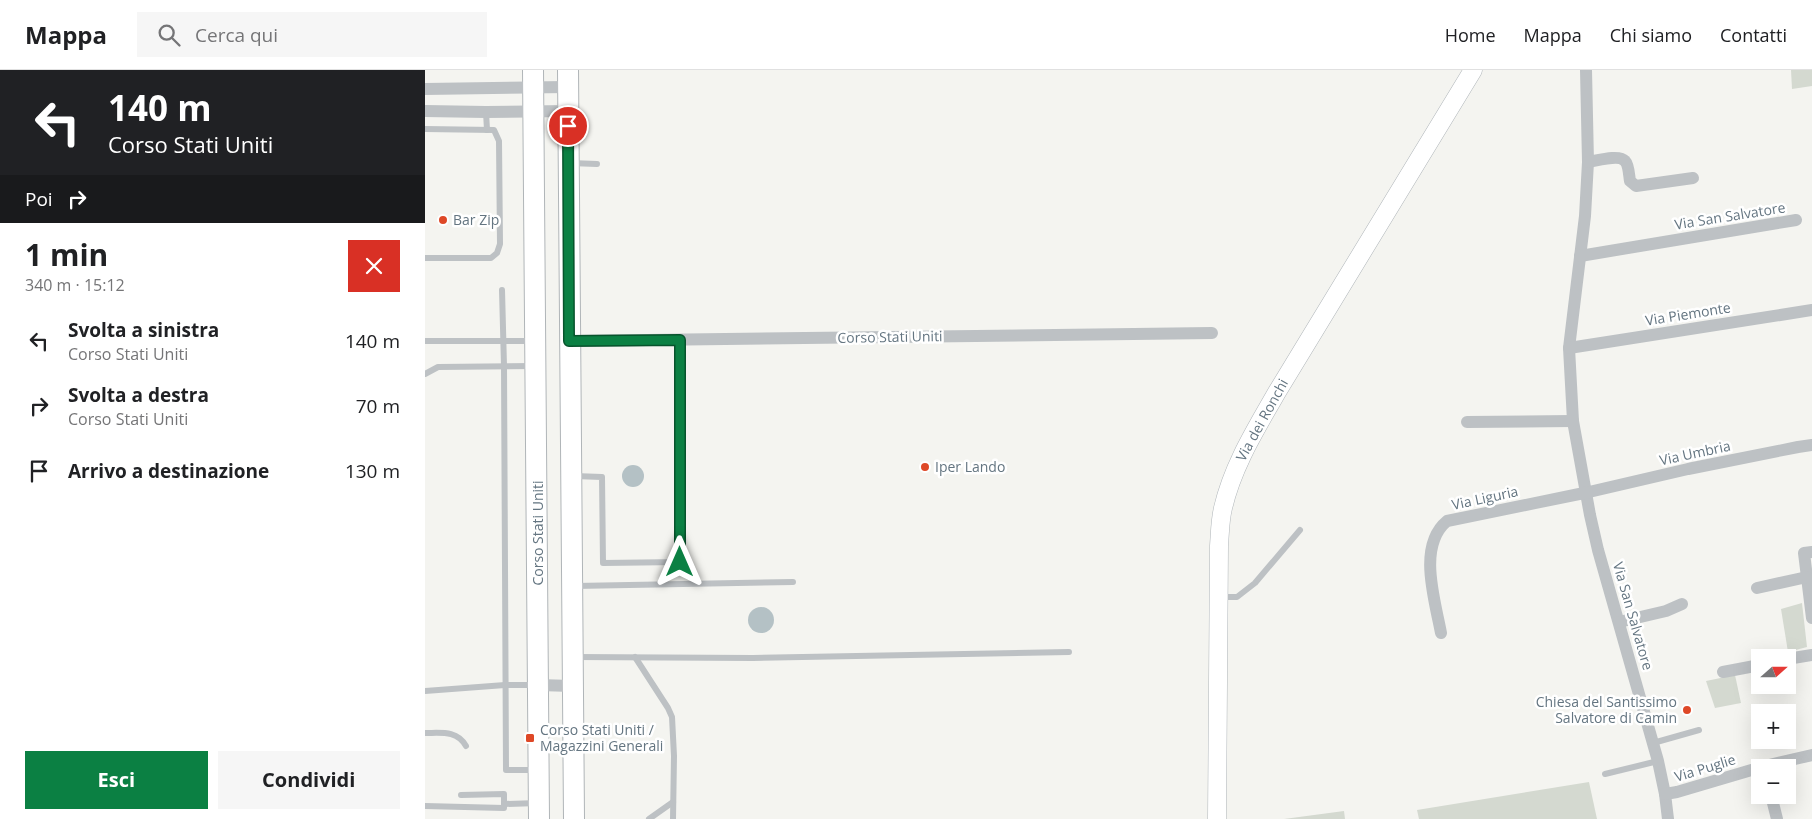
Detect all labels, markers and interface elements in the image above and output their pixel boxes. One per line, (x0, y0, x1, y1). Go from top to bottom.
search box (137, 12, 487, 57)
text: Mappa (25, 18, 107, 51)
icon: search (155, 21, 183, 49)
text: Cerca qui (195, 22, 278, 48)
text: Home (1445, 23, 1496, 47)
text: Mappa (1524, 23, 1582, 47)
text: Chi siamo (1610, 23, 1692, 47)
text: Contatti (1720, 23, 1787, 47)
text: 140 m (108, 84, 212, 131)
icon: left (25, 90, 90, 155)
pin (547, 105, 589, 147)
icon: arrive (554, 112, 582, 140)
text: Corso Stati Uniti (108, 129, 273, 159)
icon: right (63, 185, 91, 213)
text: Poi (25, 186, 53, 212)
street label: Via San Salvatore (1673, 197, 1787, 234)
place label: Bar Zip (453, 210, 499, 229)
marker: Bar Zip (437, 214, 449, 226)
text: 1 min (25, 234, 108, 275)
button: close (348, 240, 400, 292)
text: 340 m · 15:12 (25, 274, 125, 296)
street label: Via Piemonte (1644, 297, 1732, 330)
text: Svolta a sinistra (68, 317, 219, 343)
street label: Corso Stati Uniti (837, 326, 943, 347)
icon: left (25, 327, 53, 355)
text: 140 m (345, 328, 400, 354)
text: Corso Stati Uniti (68, 343, 188, 365)
street label: Via dei Ronchi (1231, 375, 1292, 464)
text: Svolta a destra (68, 382, 209, 408)
icon: right (25, 392, 53, 420)
text: 70 m (356, 393, 400, 419)
text: Corso Stati Uniti (68, 408, 188, 430)
street label: Via Umbria (1658, 436, 1732, 469)
icon: arrive (25, 457, 53, 485)
place label: Iper Lando (935, 457, 1005, 476)
text: Arrivo a destinazione (68, 458, 269, 484)
text: 130 m (345, 458, 400, 484)
marker: Iper Lando (919, 461, 931, 473)
street label: Corso Stati Uniti (528, 480, 547, 586)
street label: Via Liguria (1450, 481, 1520, 514)
position arrow (653, 535, 705, 587)
street label: Via San Salvatore (1609, 560, 1658, 672)
north arrow (1751, 649, 1796, 694)
map controls (1751, 649, 1796, 804)
place label: Chiesa del Santissimo Salvatore di Camin (1536, 692, 1677, 727)
marker: Chiesa del Santissimo Salvatore di Camin (1681, 704, 1693, 716)
button: + (1751, 704, 1796, 749)
place label: Corso Stati Uniti / Magazzini Generali (540, 720, 663, 755)
marker: Corso Stati Uniti / Magazzini Generali (524, 732, 536, 744)
street label: Via Puglie (1672, 749, 1738, 786)
button: Esci (25, 751, 208, 809)
button: Condividi (218, 751, 400, 809)
button: − (1751, 759, 1796, 804)

